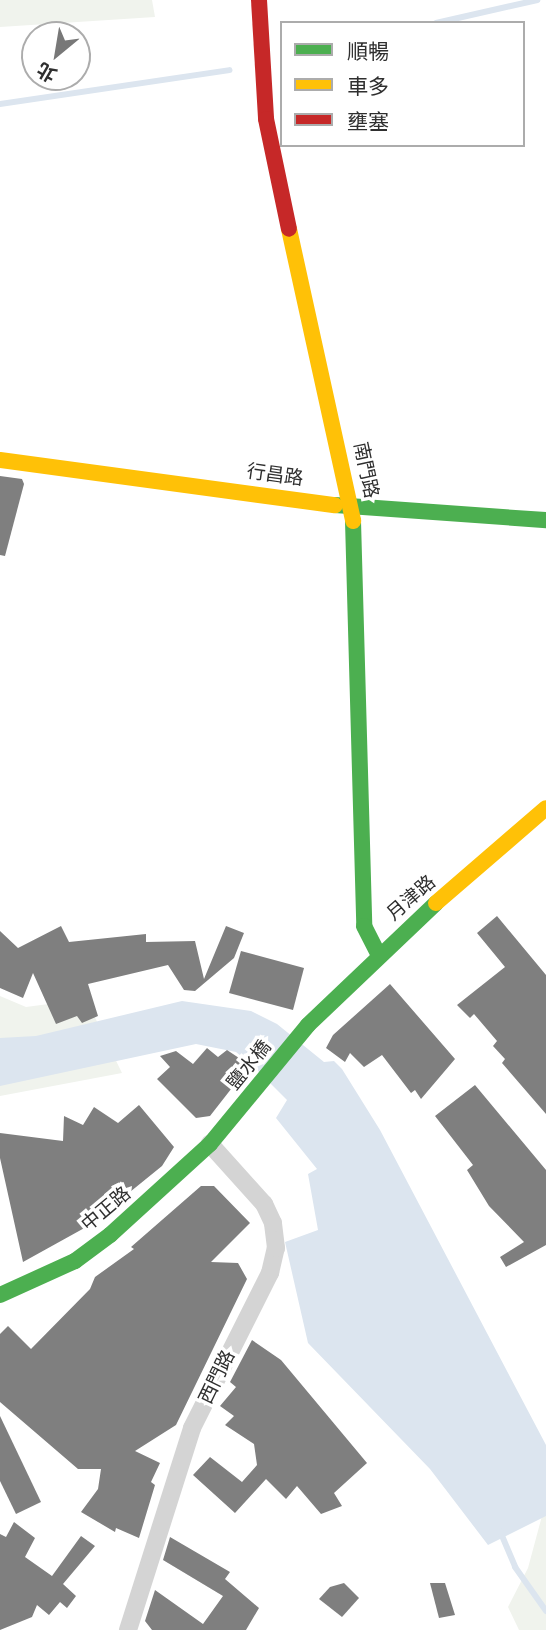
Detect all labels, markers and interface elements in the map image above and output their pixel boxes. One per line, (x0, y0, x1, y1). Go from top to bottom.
north arrow (21, 21, 91, 91)
legend (280, 21, 525, 147)
text: 順暢 (347, 38, 389, 64)
text: 北 (32, 57, 61, 88)
text: 車多 (347, 73, 389, 99)
text: 壅塞 (347, 108, 389, 134)
street label: 南門路 (349, 440, 383, 500)
street label: 行昌路 (245, 460, 305, 490)
street label: 月津路 (382, 871, 440, 925)
street label: 鹽水橋 (222, 1036, 276, 1094)
street label: 中正路 (77, 1182, 135, 1236)
street label: 西門路 (194, 1346, 240, 1408)

